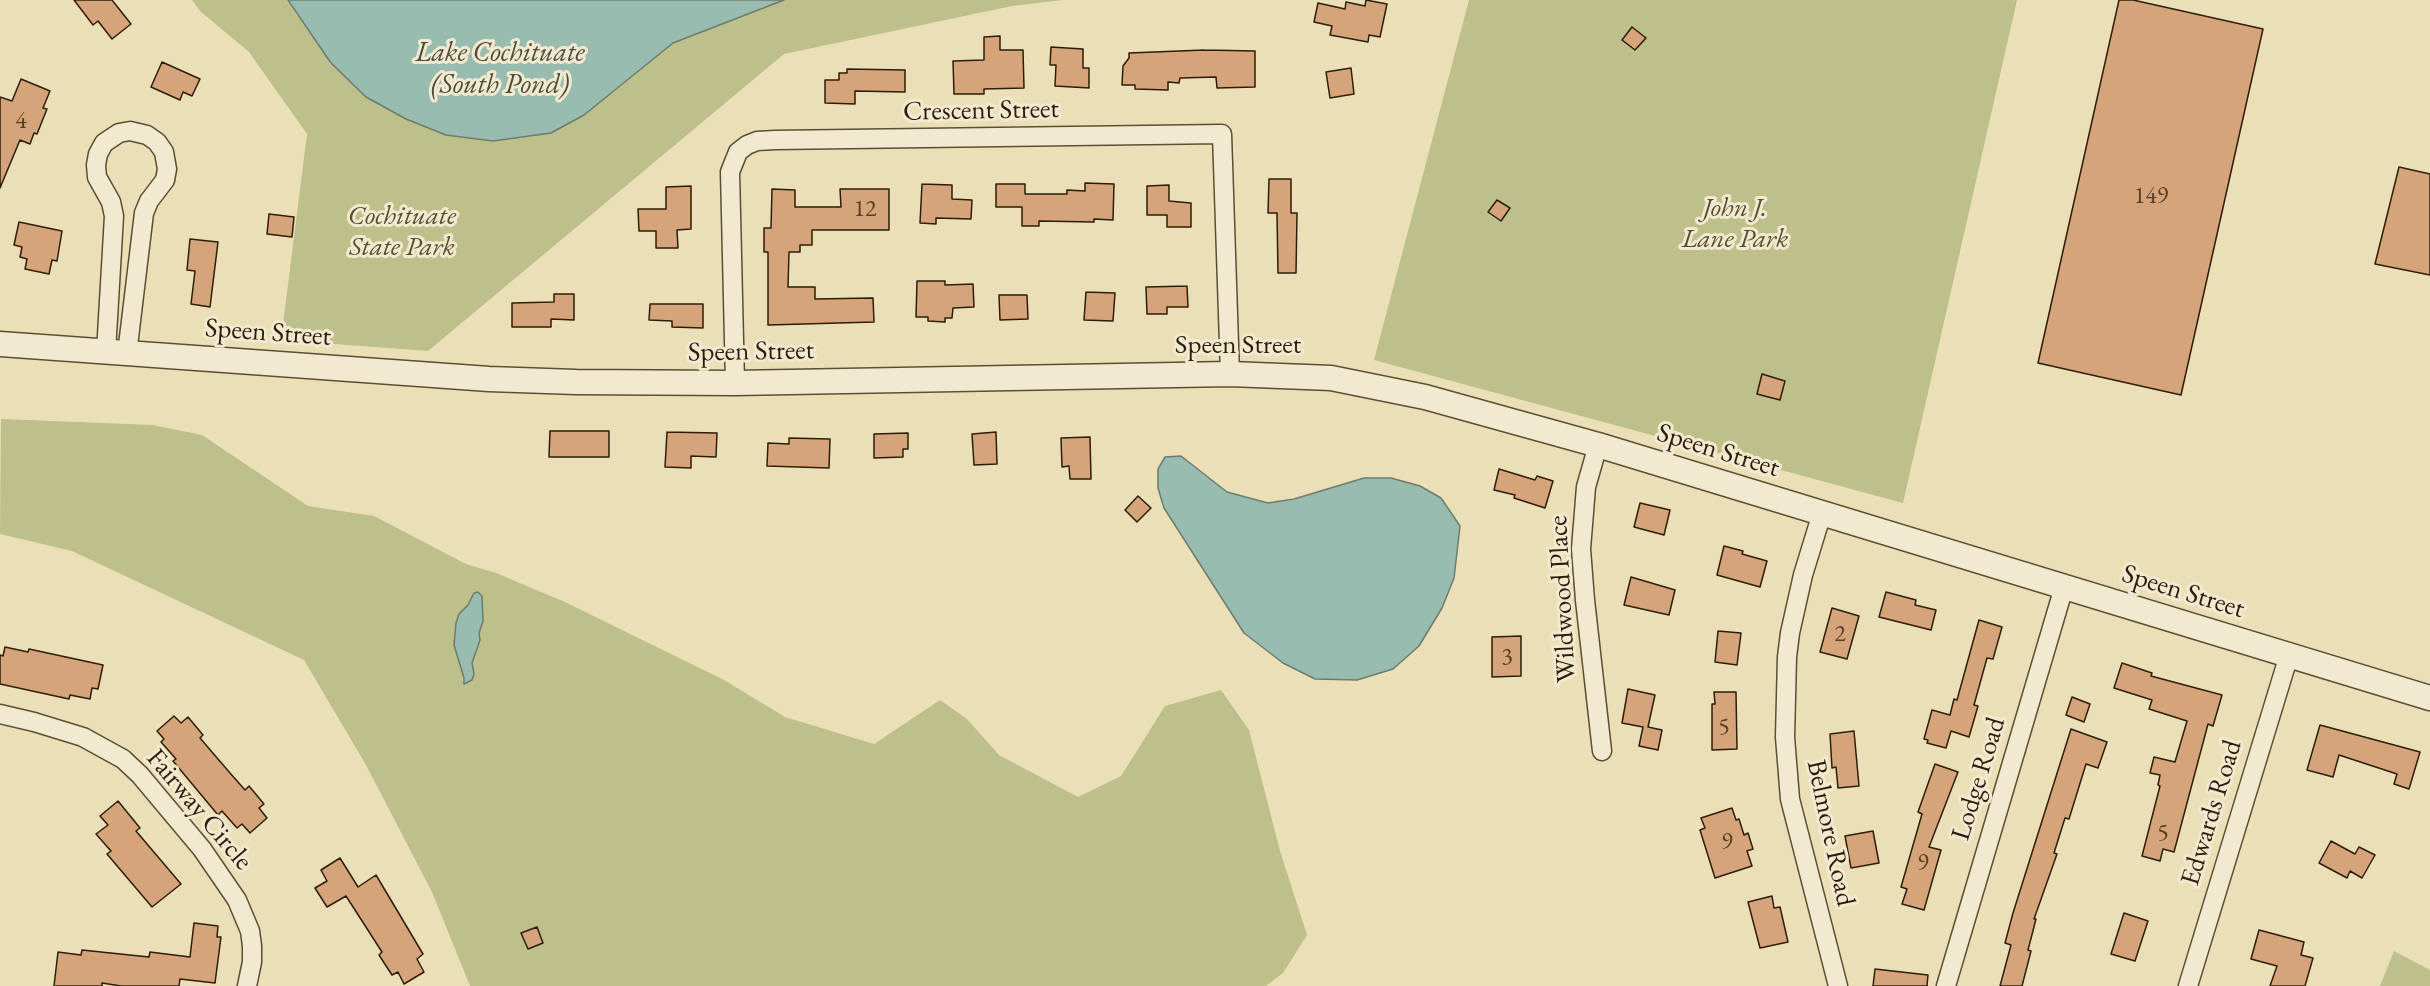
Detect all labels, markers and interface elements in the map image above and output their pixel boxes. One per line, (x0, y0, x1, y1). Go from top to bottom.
water label: Lake Cochituate (South Pond) (415, 36, 585, 102)
street label: Crescent Street (903, 93, 1059, 129)
house number: 4 (15, 107, 27, 135)
house number: 149 (2134, 182, 2168, 210)
park label: John J. Lane Park (1682, 193, 1788, 256)
house number: 12 (853, 195, 877, 223)
park label: Cochituate State Park (348, 201, 456, 264)
street label: Speen Street (204, 312, 332, 354)
street label: Speen Street (1175, 330, 1301, 362)
street label: Speen Street (688, 335, 814, 369)
street label: Speen Street (1653, 417, 1783, 485)
street label: Wildwood Place (1542, 514, 1584, 684)
street label: Speen Street (2118, 558, 2248, 626)
house number: 2 (1834, 620, 1846, 648)
house number: 3 (1501, 643, 1513, 671)
house number: 5 (1718, 713, 1730, 741)
street label: Lodge Road (1945, 714, 2013, 844)
street label: Edwards Road (2175, 736, 2249, 890)
street label: Fairway Circle (139, 743, 259, 877)
street label: Belmore Road (1799, 757, 1861, 909)
house number: 5 (2157, 819, 2169, 847)
house number: 9 (1721, 828, 1733, 856)
house number: 9 (1917, 849, 1929, 877)

